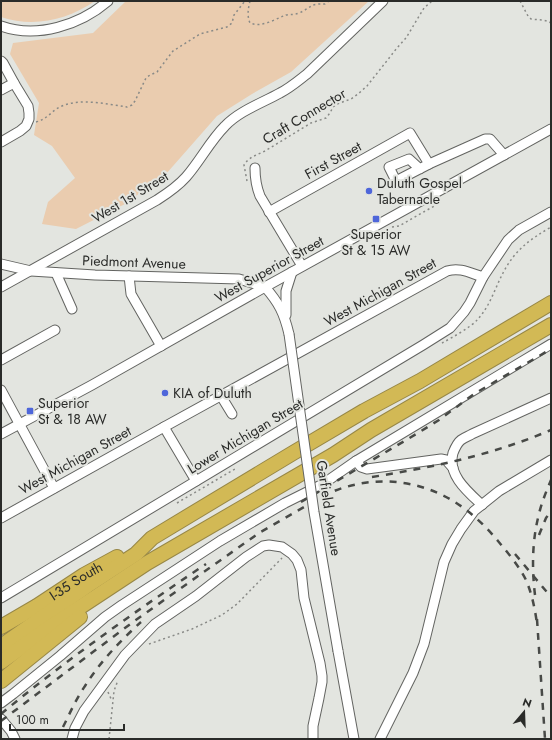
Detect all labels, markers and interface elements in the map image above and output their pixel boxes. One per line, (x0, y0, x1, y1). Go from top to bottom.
street label: Craft Connector (258, 83, 350, 149)
street label: First Street (301, 136, 366, 184)
street label: West 1st Street (88, 166, 173, 228)
place label: Duluth Gospel Tabernacle (377, 173, 462, 209)
marker: Duluth Gospel Tabernacle (364, 186, 374, 196)
marker: Superior St & 15 AW (371, 214, 381, 224)
place label: Superior St & 15 AW (342, 224, 411, 260)
street label: West Superior Street (211, 230, 328, 307)
street label: Piedmont Avenue (82, 250, 186, 274)
street label: West Michigan Street (320, 253, 440, 331)
place label: KIA of Duluth (173, 383, 252, 403)
marker: KIA of Duluth (160, 388, 170, 398)
place label: Superior St & 18 AW (38, 393, 107, 429)
street label: Lower Michigan Street (183, 393, 307, 478)
marker: Superior St & 18 AW (25, 406, 35, 416)
street label: West Michigan Street (15, 421, 135, 499)
street label: Garfield Avenue (312, 459, 346, 557)
street label: I-35 South (45, 557, 106, 605)
north arrow (504, 692, 544, 732)
text: N (521, 694, 534, 712)
scale bar (10, 706, 124, 732)
text: 100 m (16, 711, 49, 729)

